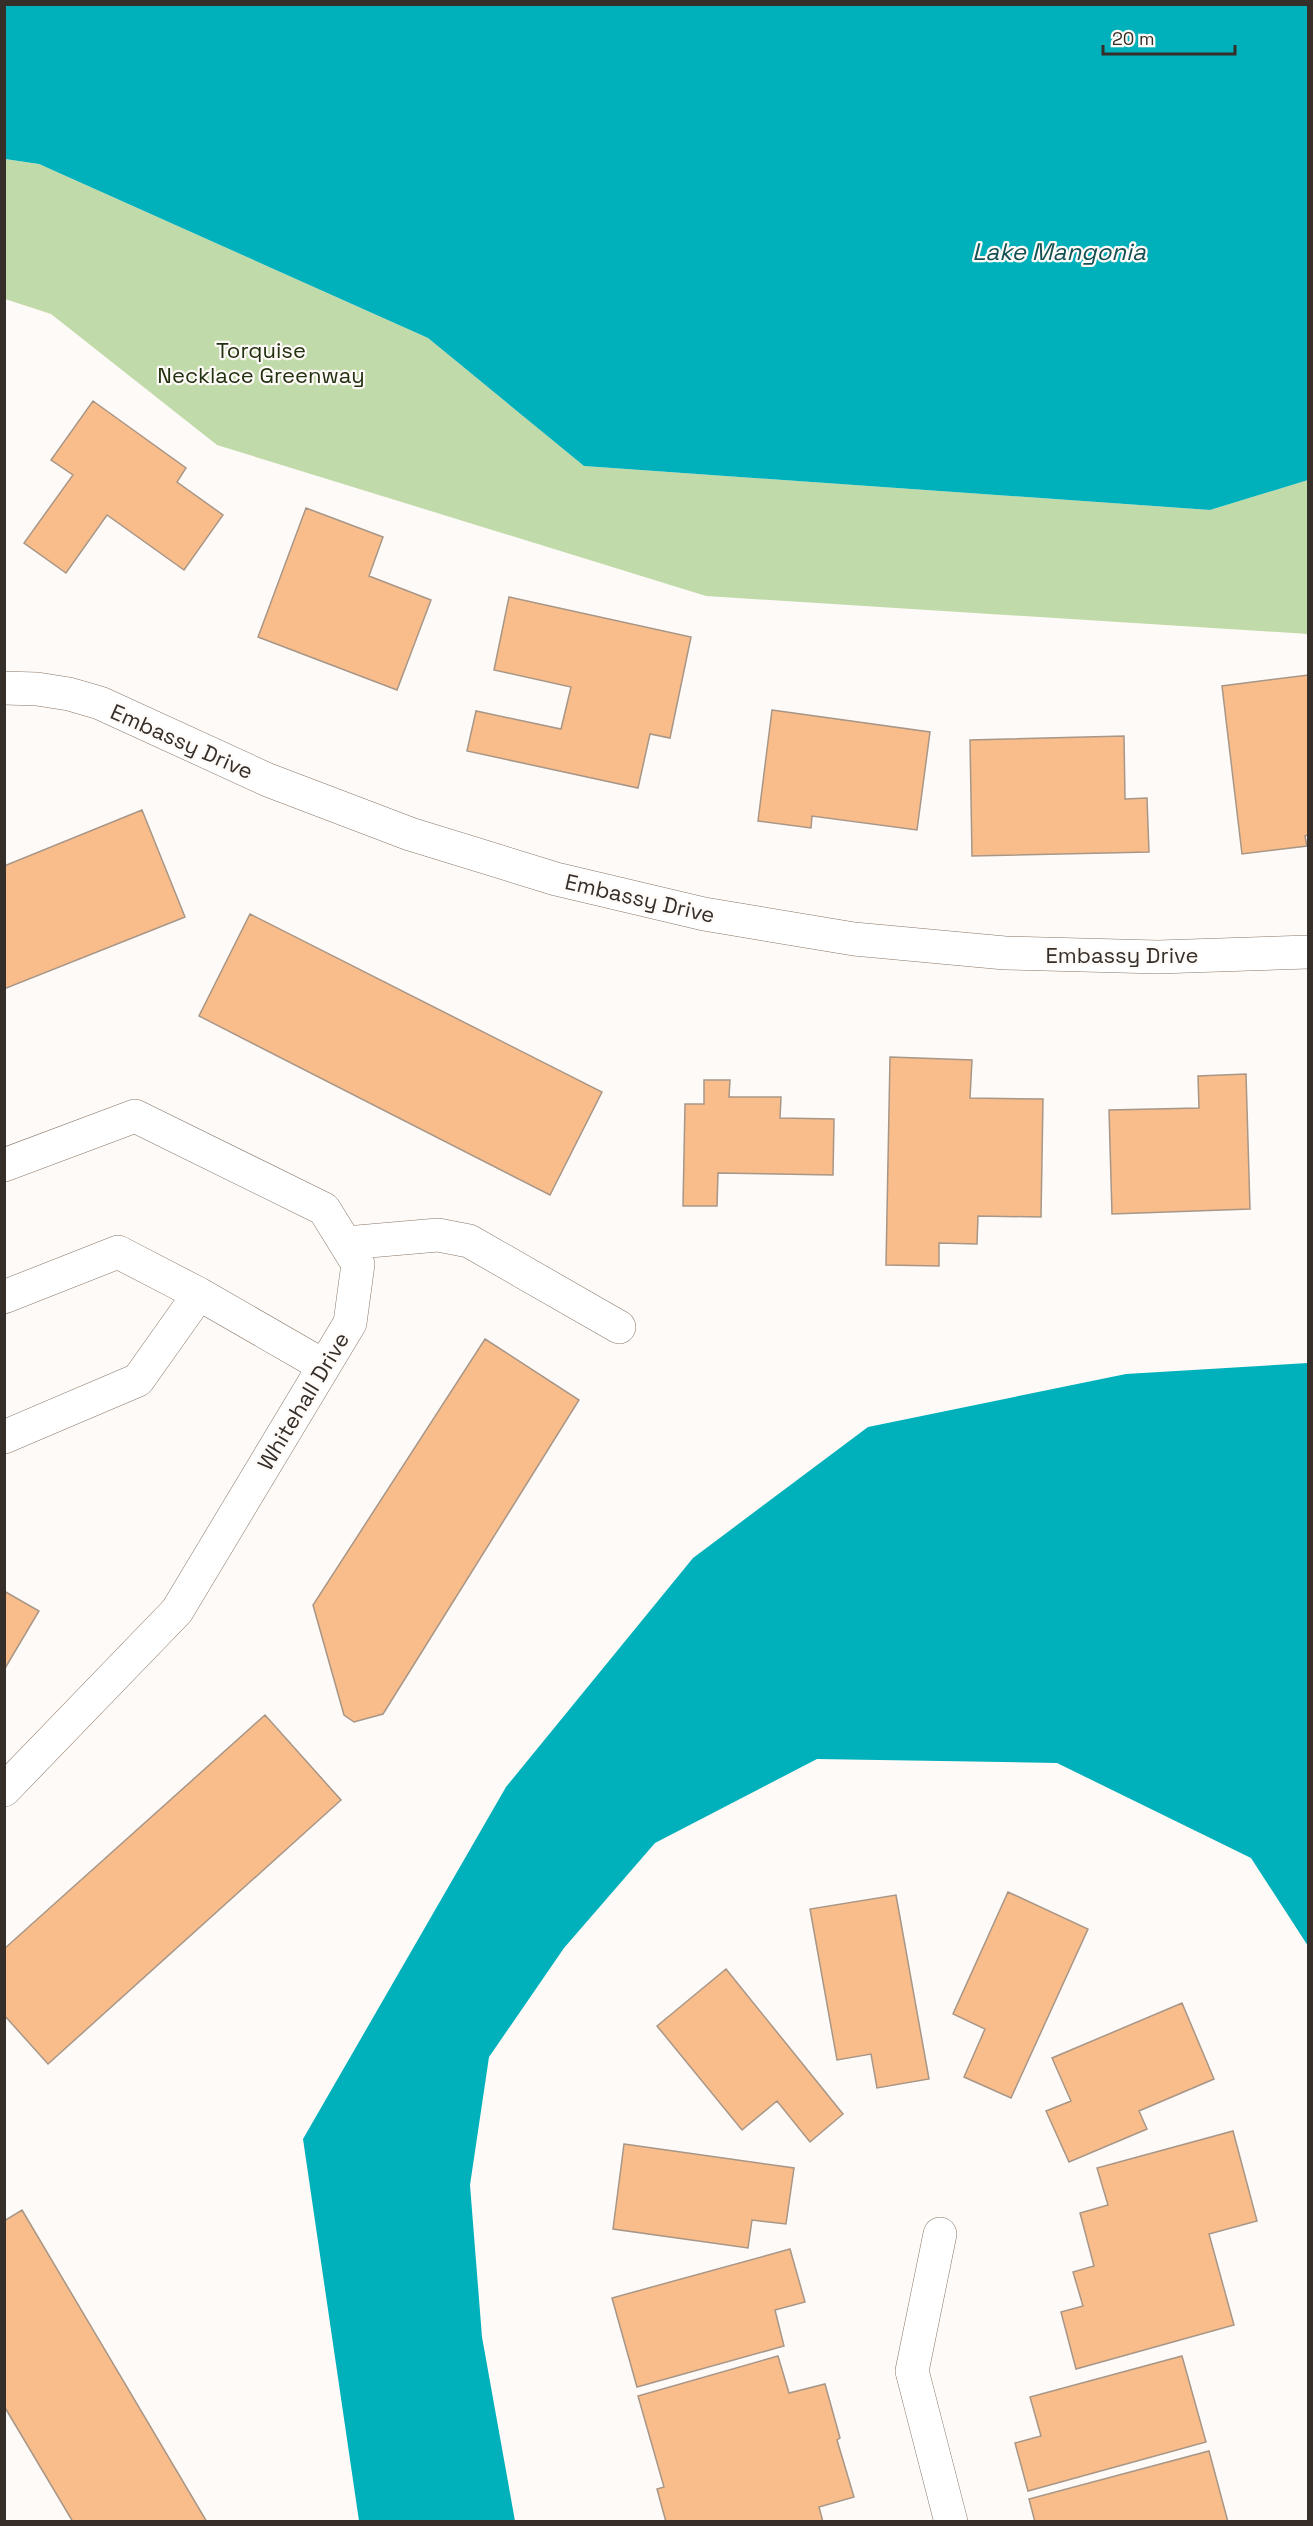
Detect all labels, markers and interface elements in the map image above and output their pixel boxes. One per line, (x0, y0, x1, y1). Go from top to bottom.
scale bar (1103, 18, 1235, 56)
text: 20 m (1112, 27, 1155, 50)
water label: Lake Mangonia (972, 236, 1146, 267)
park label: Torquise Necklace Greenway (157, 336, 365, 389)
street label: Embassy Drive (106, 697, 258, 785)
street label: Embassy Drive (562, 867, 718, 929)
street label: Embassy Drive (1045, 941, 1199, 969)
street label: Whitehall Drive (251, 1327, 355, 1475)

